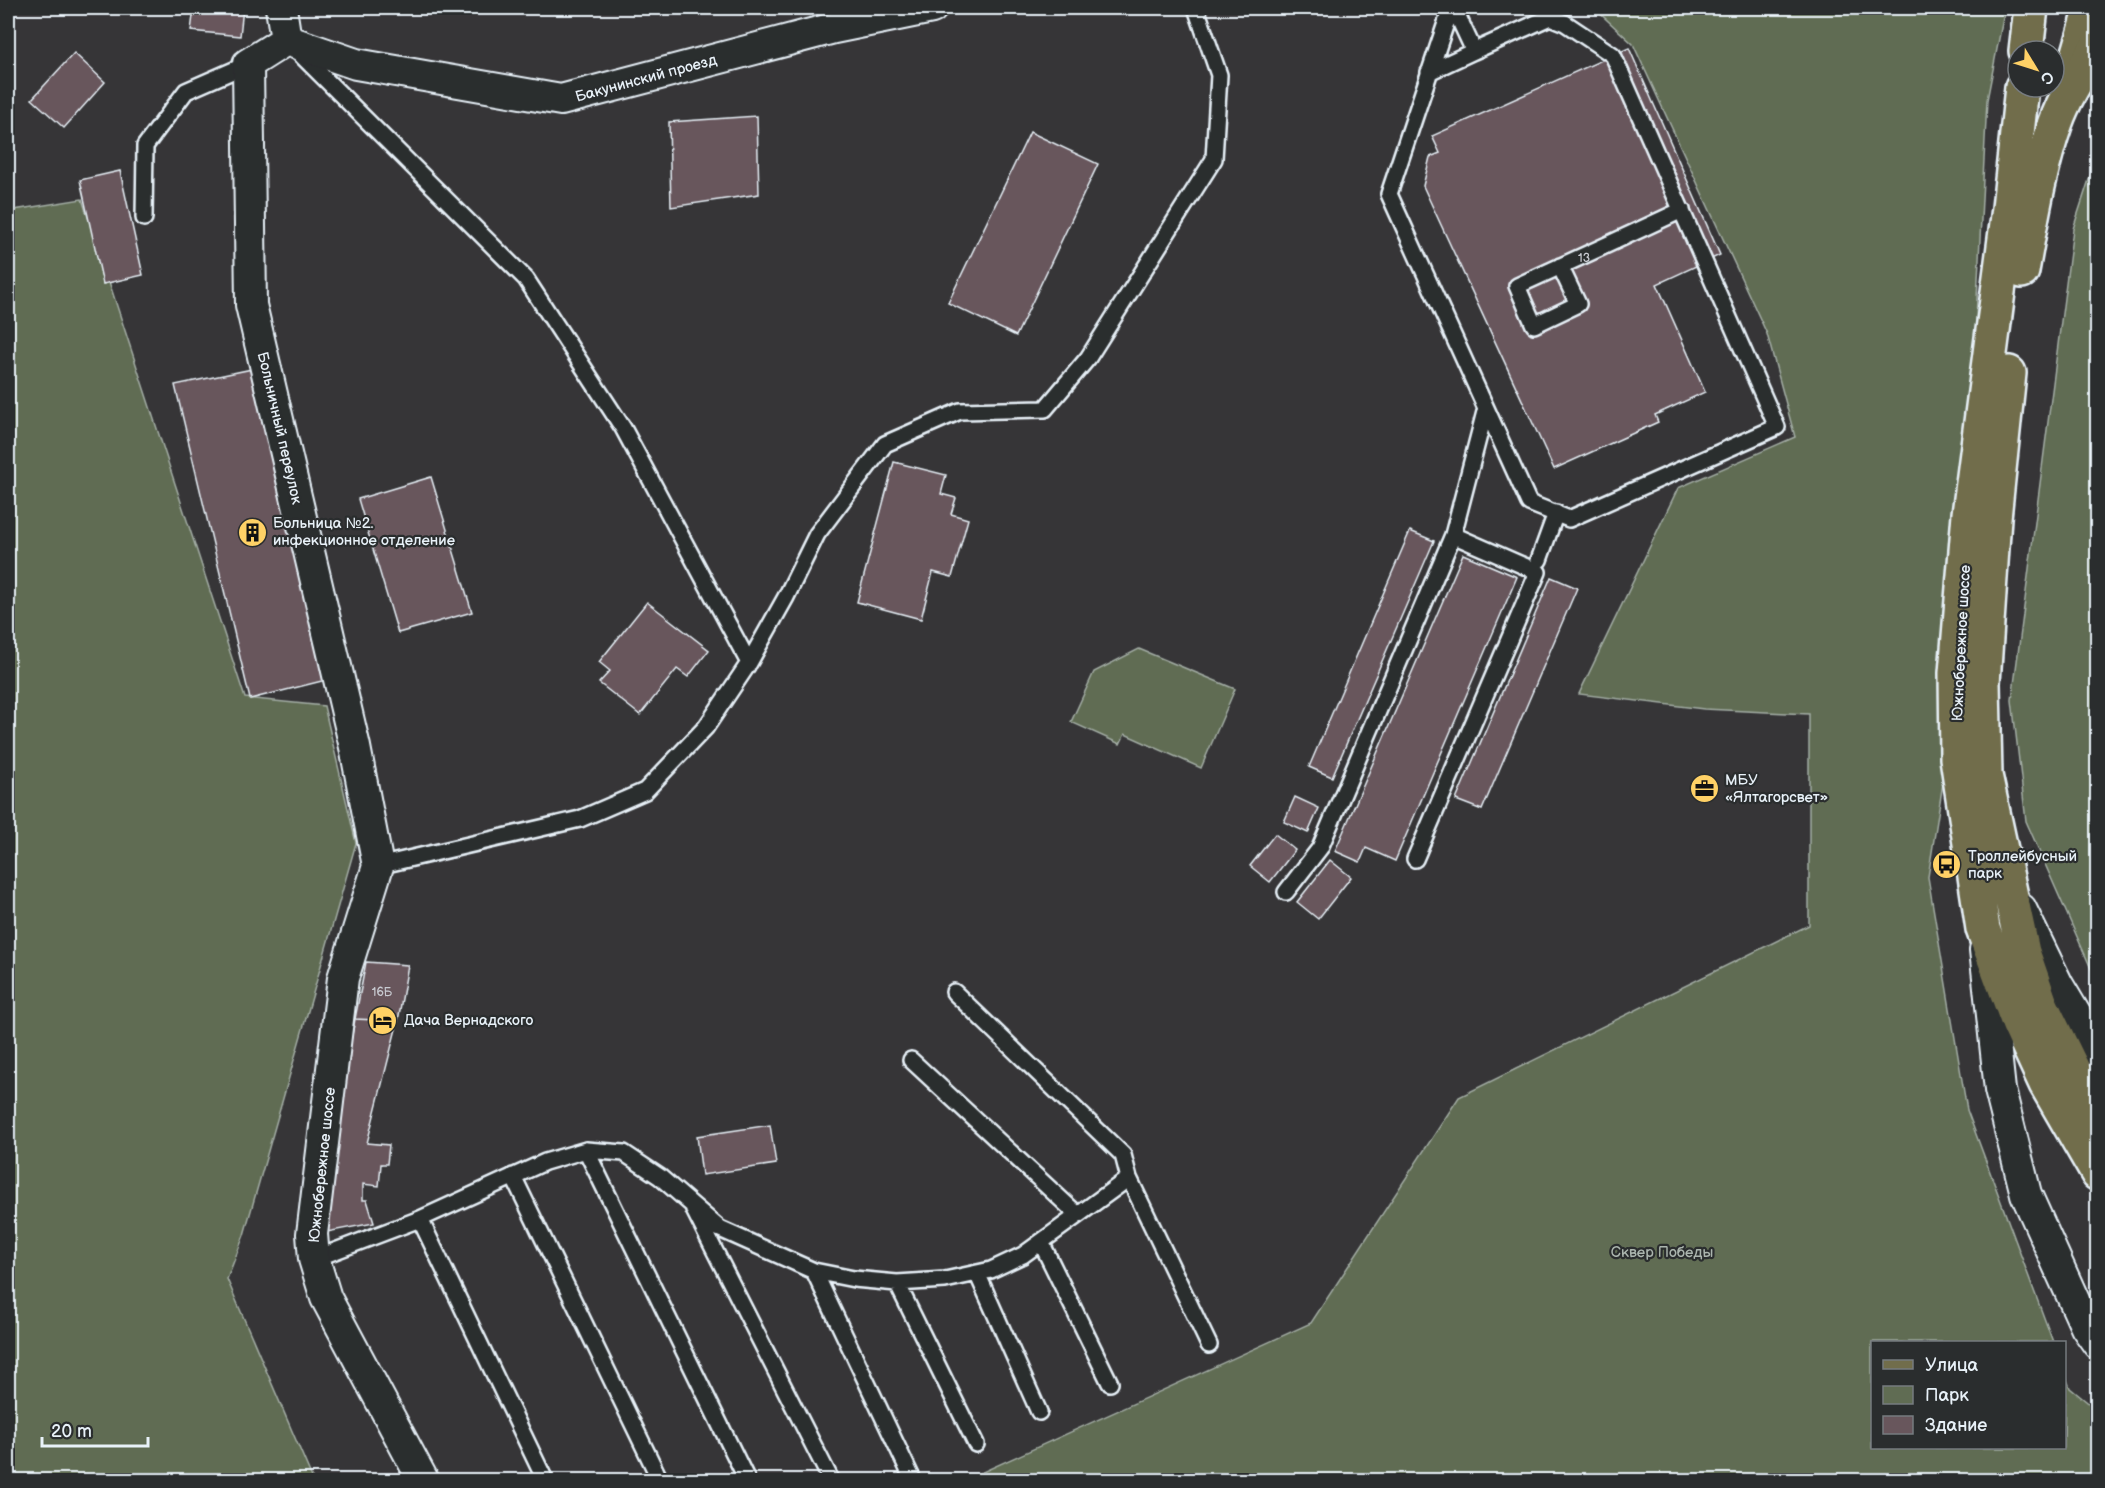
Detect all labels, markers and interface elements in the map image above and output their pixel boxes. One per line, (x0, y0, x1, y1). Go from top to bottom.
north arrow (2006, 39, 2066, 99)
street label: Бакунинский проезд (573, 50, 719, 106)
text: С (2036, 67, 2058, 88)
house number: 13 (1578, 251, 1590, 266)
street label: Больничный переулок (253, 350, 306, 506)
place label: Больница №2. инфекционное отделение (273, 514, 455, 550)
building icon: Больница №2. инфекционное отделение (236, 516, 268, 548)
street label: Южнобережное шоссе (1948, 564, 1975, 722)
place label: МБУ «Ялтагорсвет» (1725, 771, 1828, 807)
office icon: МБУ «Ялтагорсвет» (1688, 773, 1720, 805)
place label: Троллейбусный парк (1968, 847, 2077, 883)
bus stop icon: Троллейбусный парк (1931, 849, 1963, 881)
house number: 16Б (372, 985, 393, 1000)
hotel icon: Дача Вернадского (367, 1004, 399, 1036)
place label: Дача Вернадского (404, 1011, 533, 1030)
street label: Южнобережное шоссе (305, 1086, 340, 1244)
park label: Сквер Победы (1611, 1243, 1713, 1262)
legend (1871, 1341, 2066, 1449)
text: Улица (1925, 1355, 1979, 1376)
text: Парк (1925, 1385, 1969, 1406)
scale bar (42, 1410, 148, 1448)
text: Здание (1925, 1415, 1987, 1436)
text: 20 m (51, 1421, 92, 1442)

